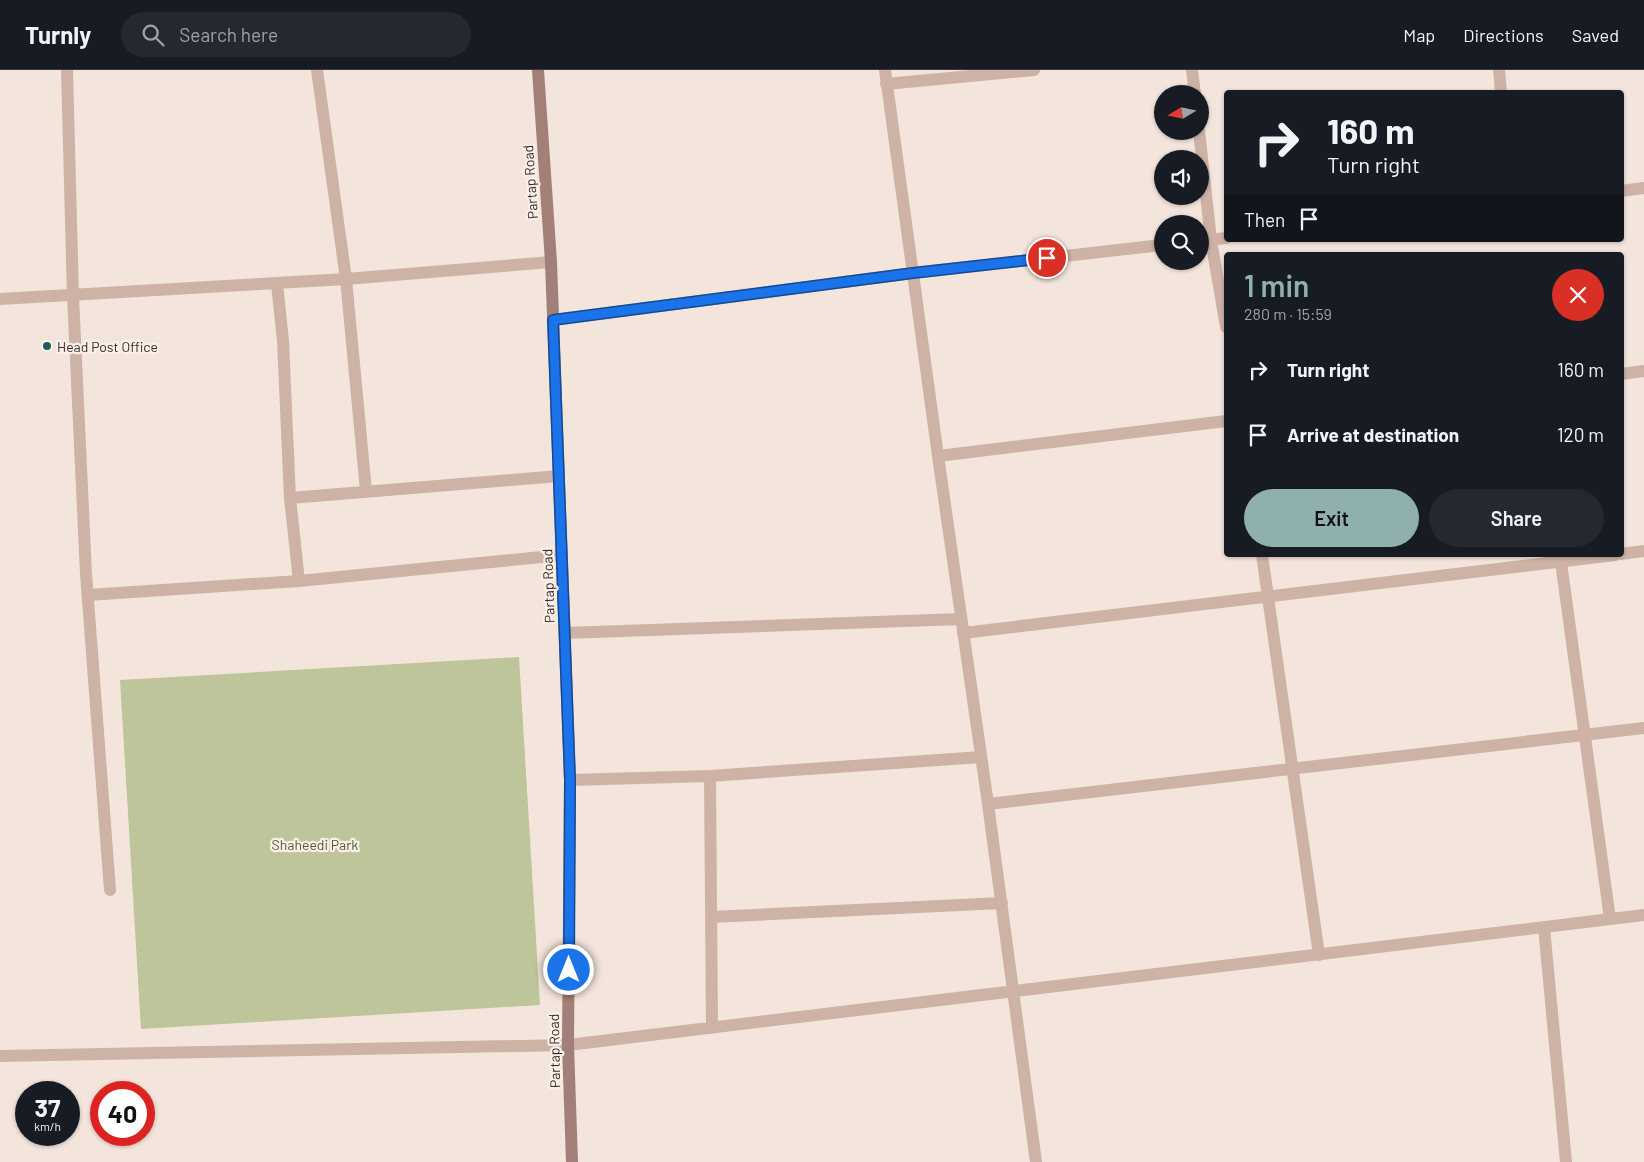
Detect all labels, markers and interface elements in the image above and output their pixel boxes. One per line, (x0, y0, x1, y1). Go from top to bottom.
search box (121, 12, 471, 57)
text: Turnly (25, 20, 91, 49)
icon: search (139, 21, 167, 49)
text: Search here (179, 23, 278, 46)
text: Map (1403, 24, 1435, 46)
text: Directions (1463, 24, 1544, 46)
text: Saved (1572, 24, 1619, 46)
north arrow (1154, 85, 1209, 140)
map controls (1154, 85, 1209, 270)
text: 160 m (1327, 109, 1414, 151)
icon: right (1244, 110, 1309, 175)
street label: Partap Road (519, 144, 541, 220)
button: sound (1154, 150, 1209, 205)
text: Turn right (1327, 151, 1420, 177)
icon: arrive (1295, 205, 1323, 233)
text: Then (1244, 208, 1285, 231)
button: search (1154, 215, 1209, 270)
pin (1026, 237, 1068, 279)
icon: arrive (1033, 244, 1061, 272)
text: 1 min (1244, 267, 1309, 303)
button: close (1552, 269, 1604, 321)
text: 280 m · 15:59 (1244, 304, 1332, 323)
place label: Head Post Office (57, 338, 158, 355)
marker: Head Post Office (41, 340, 53, 352)
icon: right (1244, 356, 1272, 384)
text: Turn right (1287, 358, 1369, 381)
text: 160 m (1557, 358, 1604, 381)
icon: arrive (1244, 421, 1272, 449)
text: Arrive at destination (1287, 423, 1459, 446)
text: 120 m (1557, 423, 1604, 446)
button: Exit (1244, 489, 1419, 547)
button: Share (1429, 489, 1604, 547)
street label: Partap Road (538, 549, 558, 623)
park label: Shaheedi Park (272, 836, 358, 853)
position arrow (542, 943, 594, 995)
street label: Partap Road (545, 1014, 563, 1088)
speed limit sign: 40 (90, 1081, 155, 1146)
text: 37 (35, 1092, 60, 1122)
text: km/h (34, 1119, 61, 1133)

